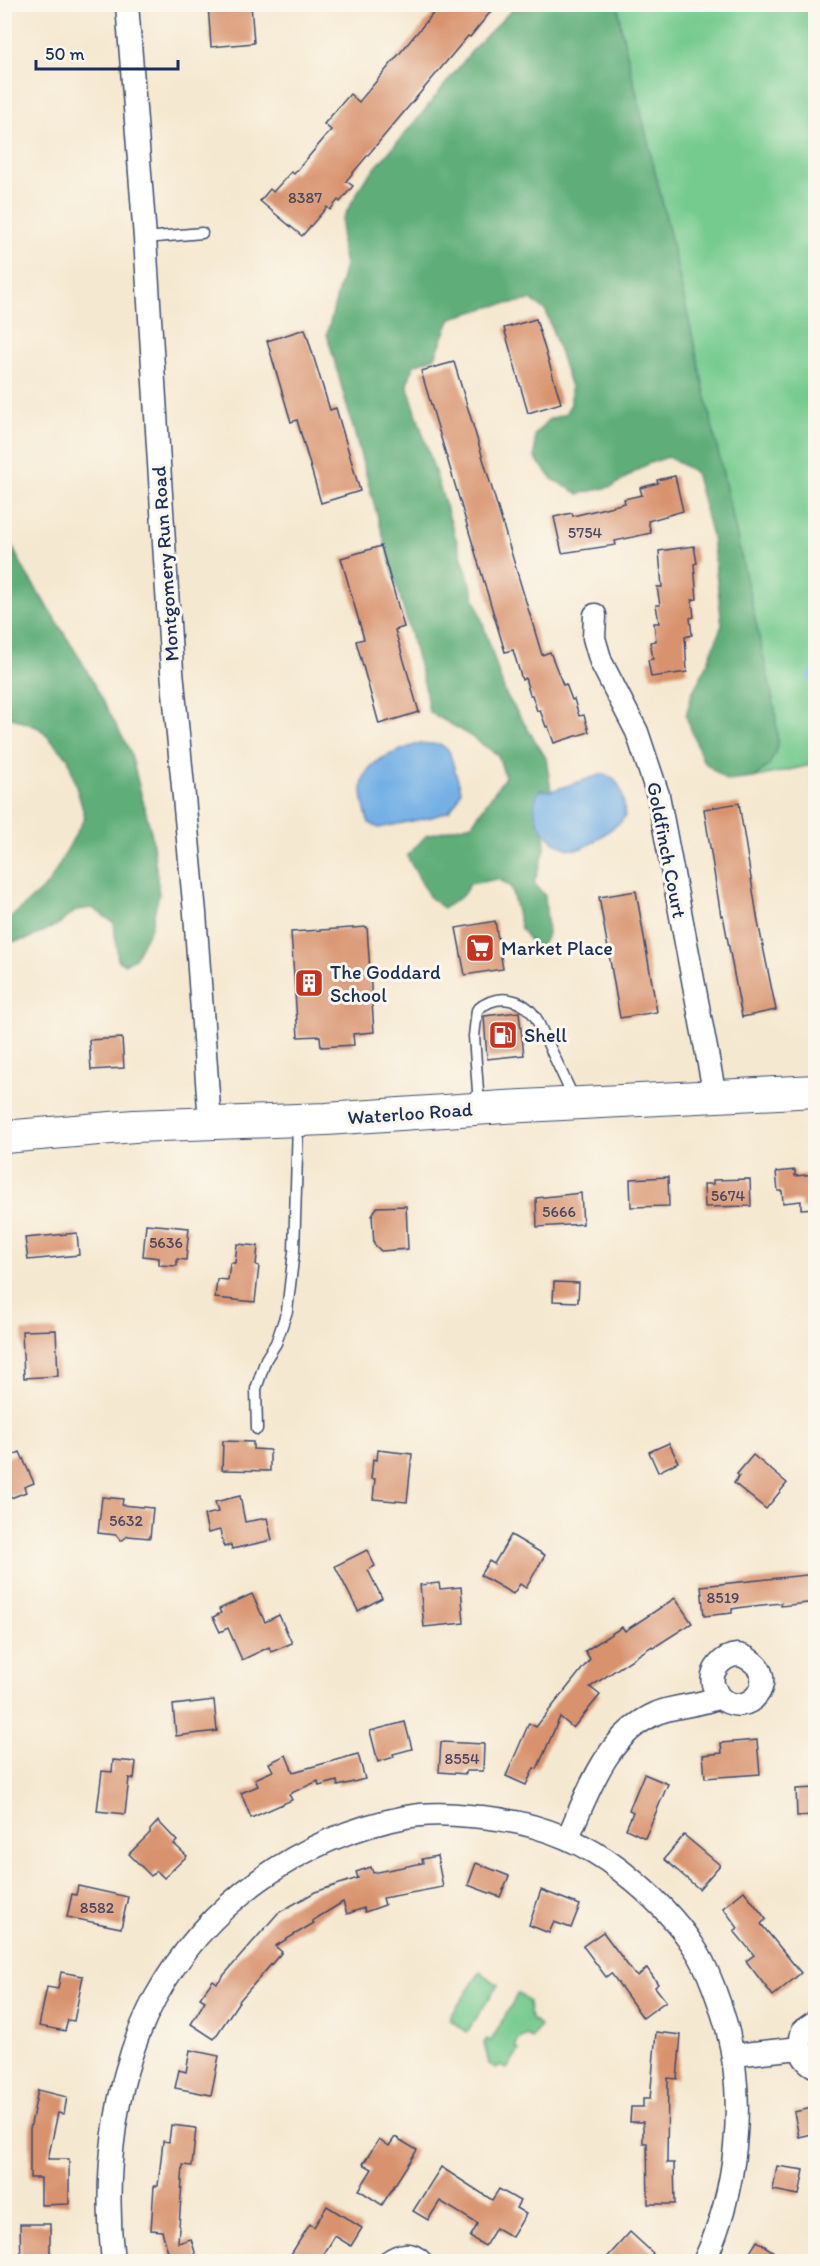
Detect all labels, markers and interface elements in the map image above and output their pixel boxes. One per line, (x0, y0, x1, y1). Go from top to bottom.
scale bar (36, 33, 178, 71)
text: 50 m (45, 43, 85, 65)
house number: 8387 (288, 188, 322, 207)
street label: Montgomery Run Road (146, 465, 184, 662)
house number: 5754 (568, 523, 603, 542)
street label: Goldfinch Court (642, 780, 692, 920)
supermarket icon: Market Place (464, 932, 496, 964)
place label: Market Place (501, 936, 613, 960)
place label: The Goddard School (330, 960, 441, 1007)
building icon: The Goddard School (293, 967, 325, 999)
fuel station icon: Shell (487, 1019, 519, 1051)
place label: Shell (524, 1023, 567, 1047)
street label: Waterloo Road (347, 1097, 473, 1129)
house number: 5674 (711, 1186, 746, 1205)
house number: 5666 (542, 1202, 576, 1221)
house number: 5636 (149, 1233, 183, 1252)
house number: 5632 (109, 1511, 144, 1530)
house number: 8519 (707, 1588, 739, 1607)
house number: 8554 (444, 1749, 480, 1768)
house number: 8582 (80, 1898, 115, 1917)

